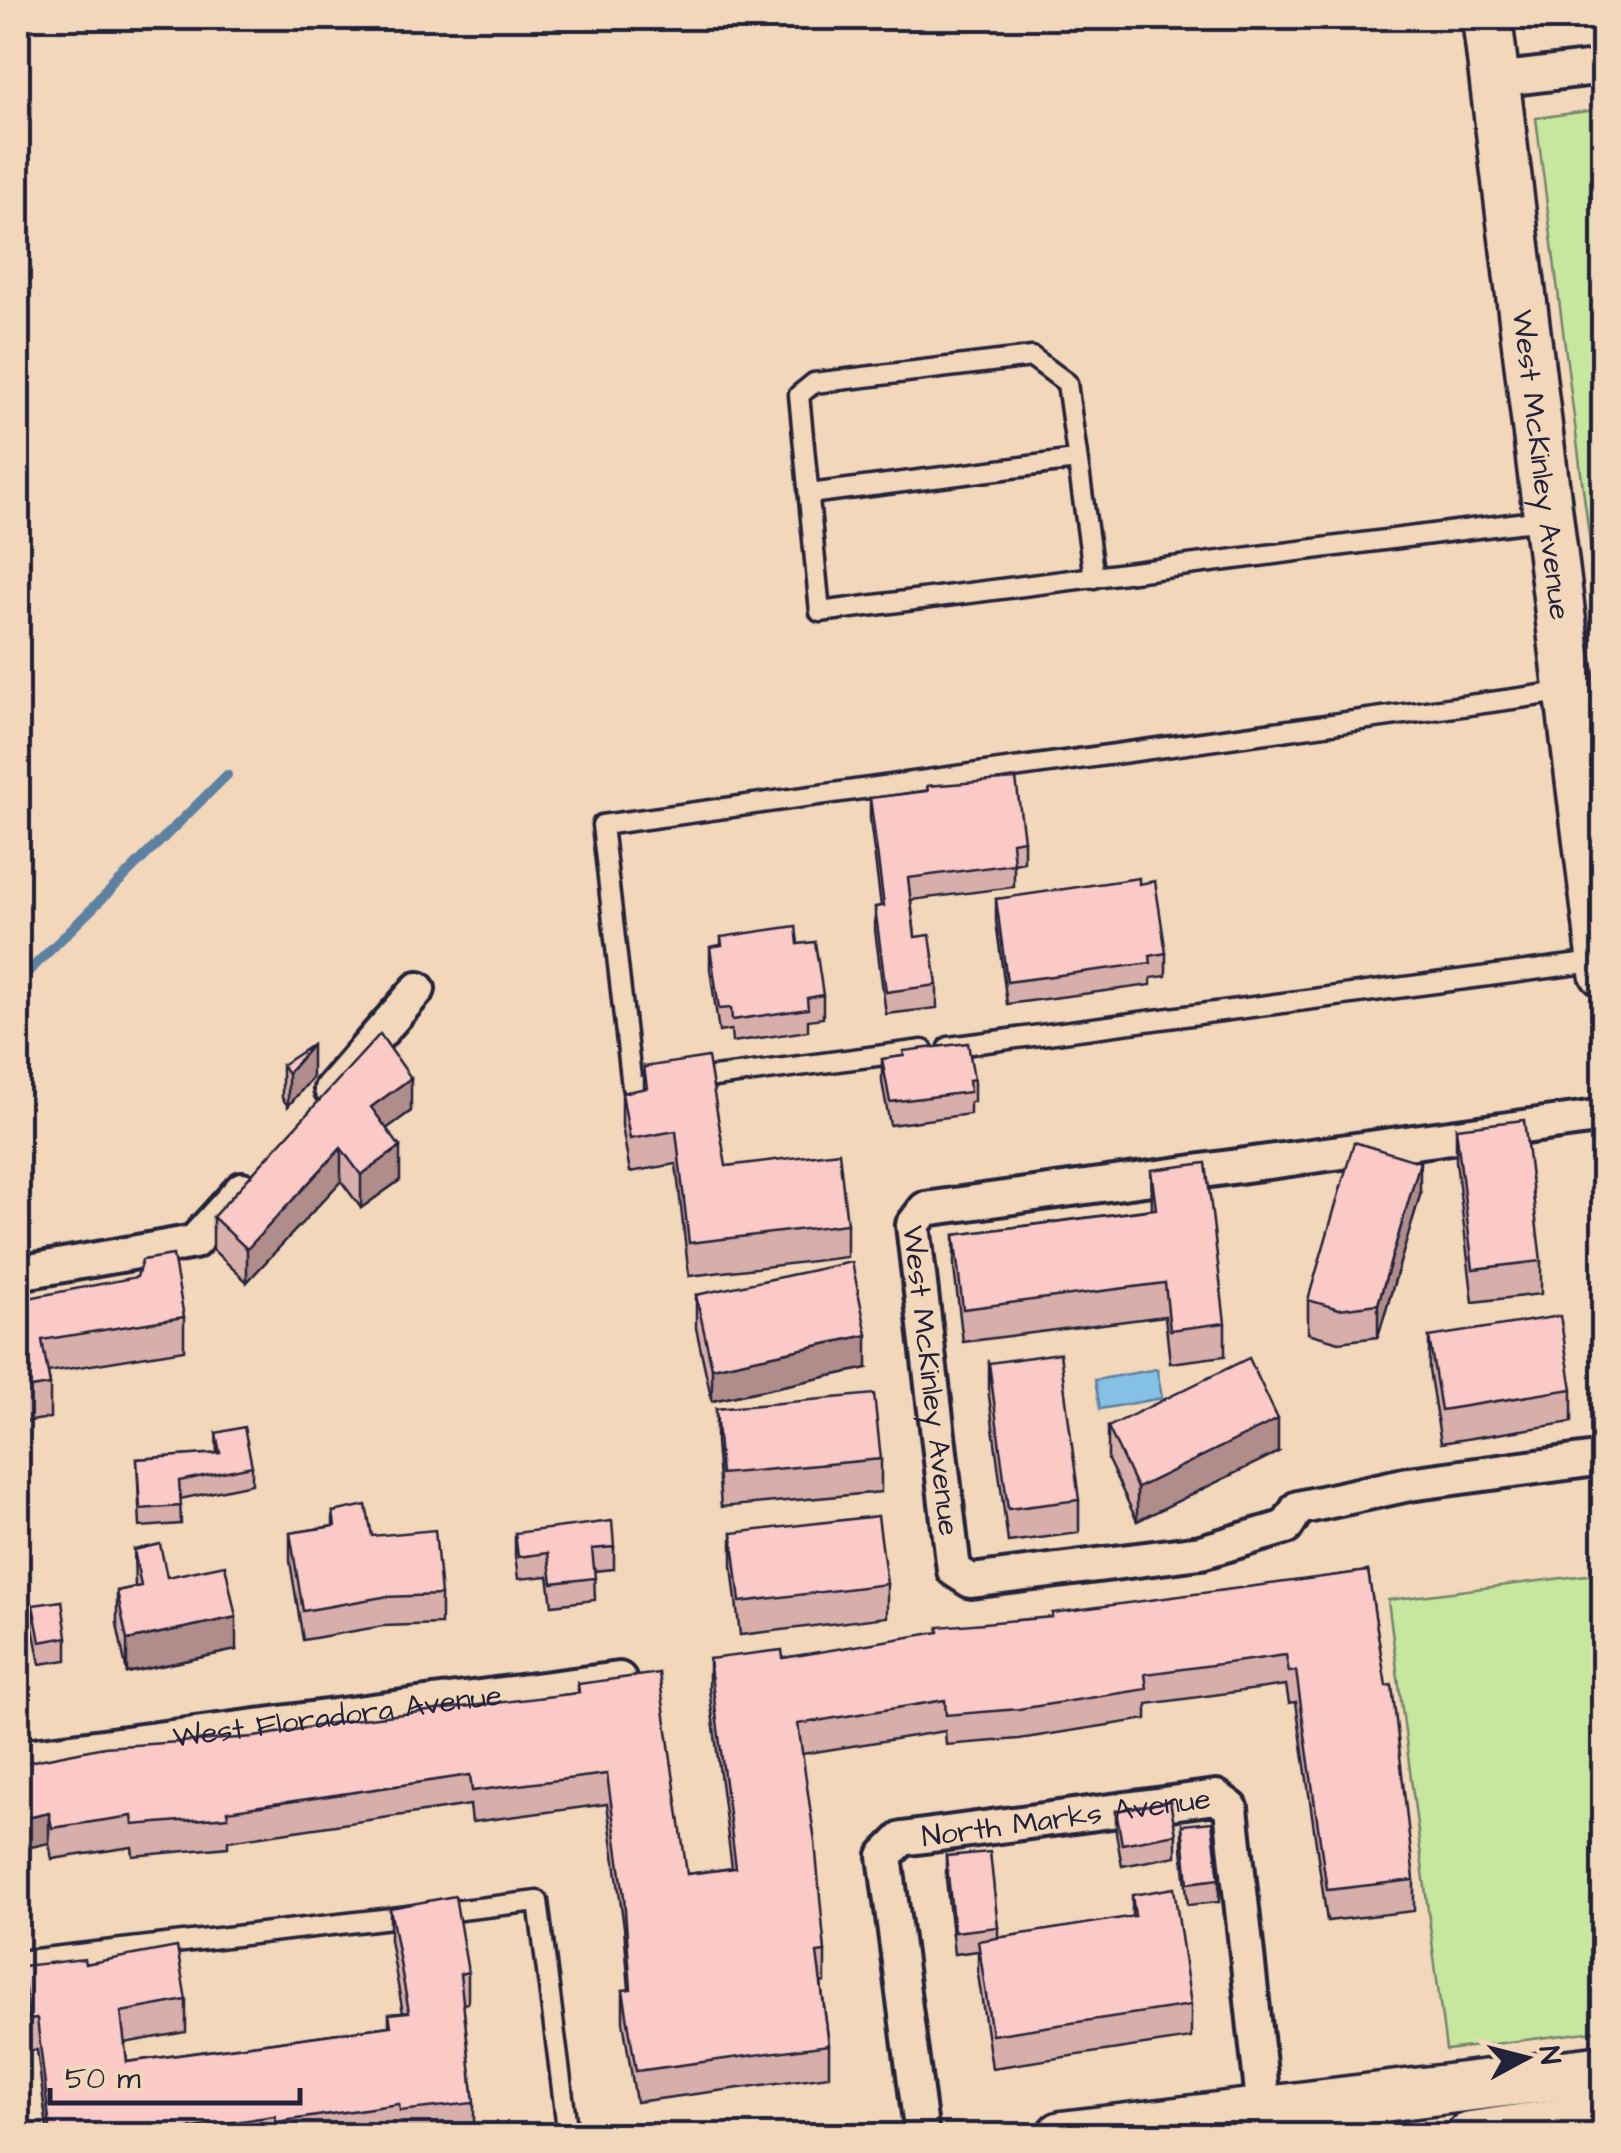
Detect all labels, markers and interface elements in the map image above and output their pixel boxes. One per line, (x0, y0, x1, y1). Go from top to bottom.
street label: West McKinley Avenue (1501, 307, 1581, 622)
street label: West McKinley Avenue (891, 1223, 970, 1538)
street label: West Floradora Avenue (170, 1674, 505, 1759)
street label: North Marks Avenue (919, 1778, 1213, 1858)
north arrow (1476, 2008, 1576, 2108)
scale bar (50, 2043, 300, 2105)
text: N (1529, 2044, 1570, 2067)
text: 50 m (65, 2058, 141, 2100)

